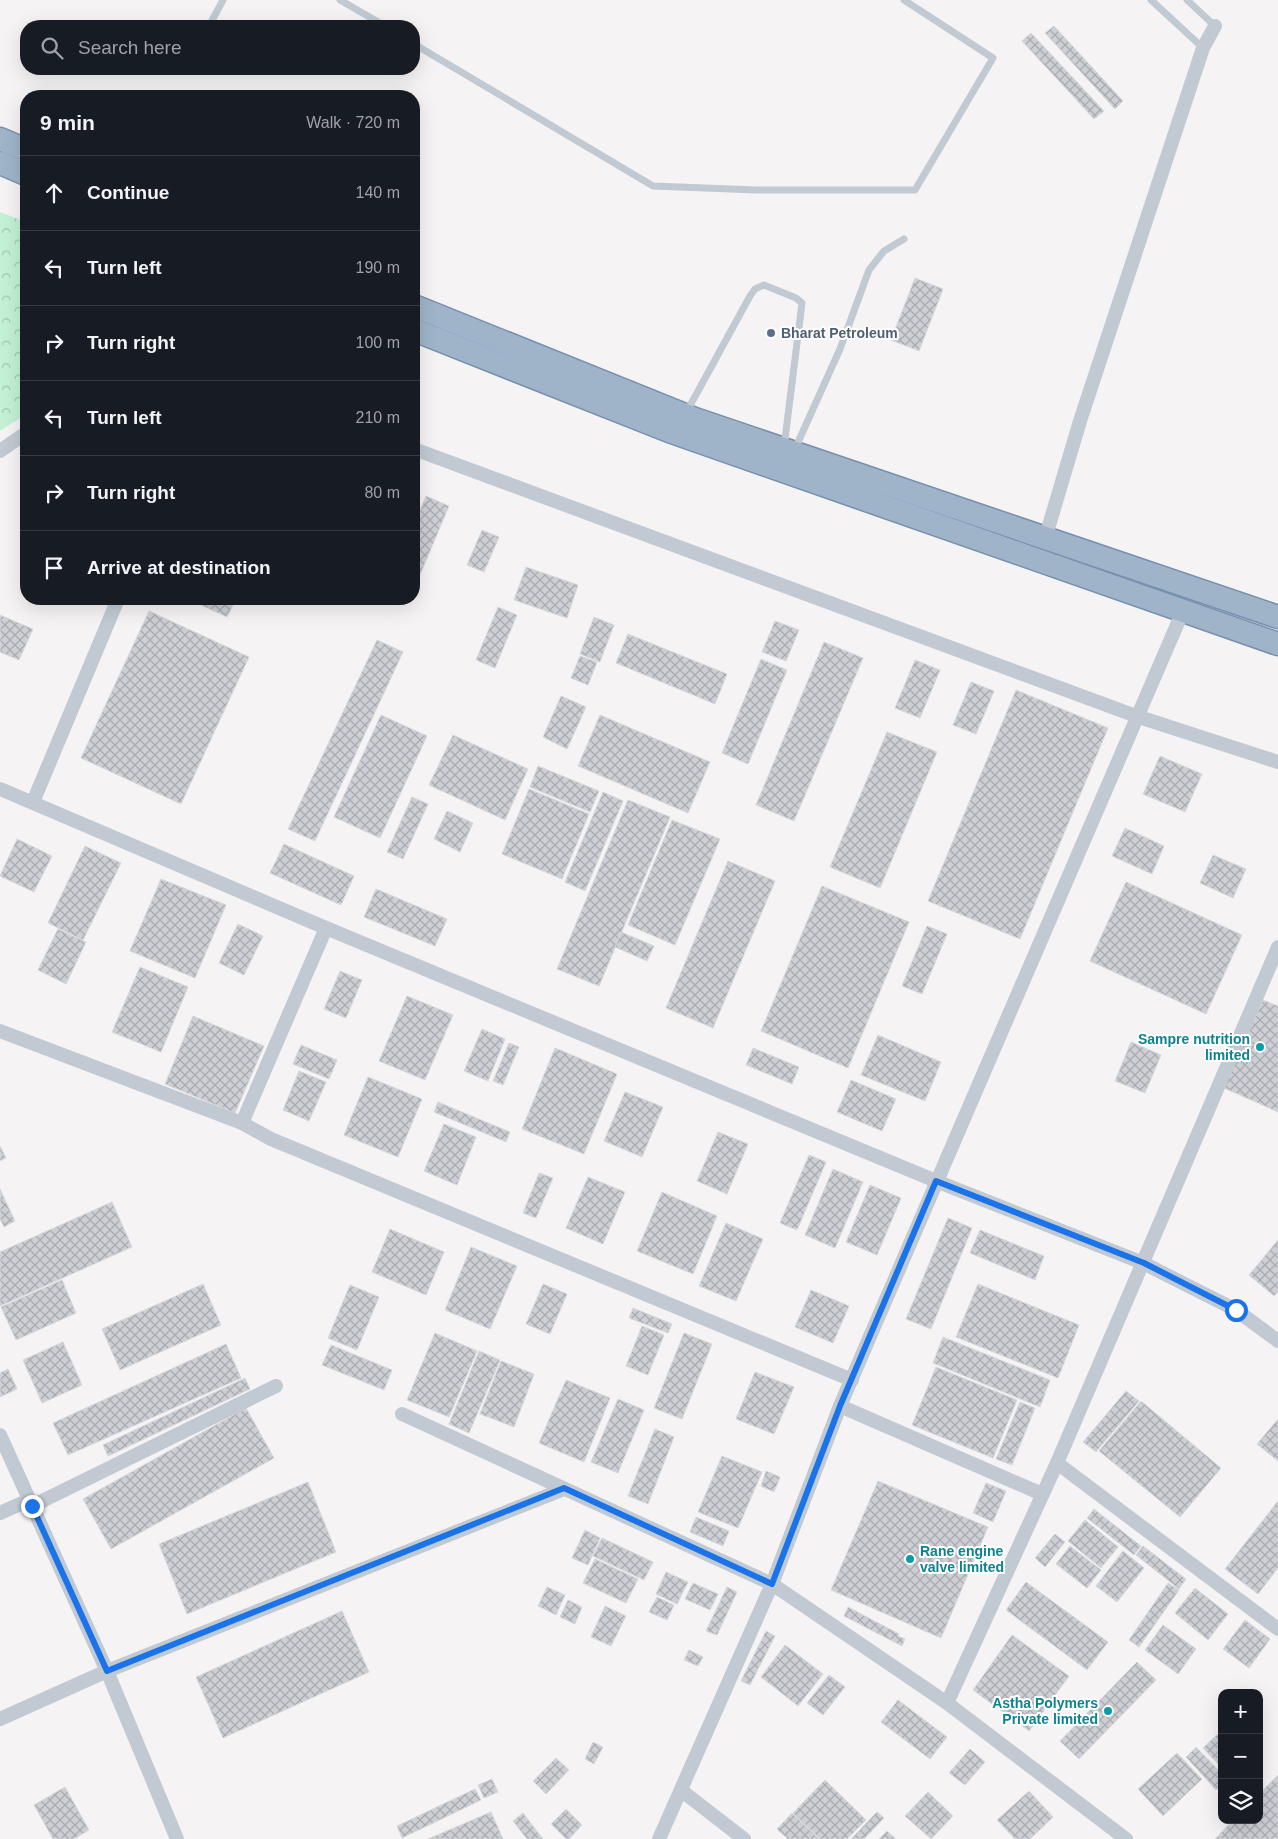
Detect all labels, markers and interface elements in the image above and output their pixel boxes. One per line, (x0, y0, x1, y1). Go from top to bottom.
search box (20, 20, 420, 75)
icon: search (38, 34, 66, 62)
text: Search here (78, 37, 182, 58)
text: 9 min (40, 111, 95, 134)
text: Walk · 720 m (306, 114, 400, 131)
icon: ahead (40, 179, 68, 207)
text: Continue (87, 182, 169, 203)
text: 140 m (356, 184, 400, 201)
icon: left (40, 254, 68, 282)
text: Turn left (87, 257, 162, 278)
text: 190 m (356, 259, 400, 276)
place label: Bharat Petroleum (781, 325, 898, 341)
marker: Bharat Petroleum (765, 327, 777, 339)
icon: right (40, 329, 68, 357)
text: Turn right (87, 332, 175, 353)
text: 100 m (356, 334, 400, 351)
icon: left (40, 404, 68, 432)
text: Turn left (87, 407, 162, 428)
text: 210 m (356, 409, 400, 426)
icon: right (40, 479, 68, 507)
text: Turn right (87, 482, 175, 503)
text: 80 m (364, 484, 400, 501)
icon: arrive (40, 554, 68, 582)
text: Arrive at destination (87, 557, 271, 578)
place label: Sampre nutrition limited (1138, 1031, 1250, 1063)
marker: Sampre nutrition limited (1254, 1041, 1266, 1053)
route start (1225, 1299, 1248, 1322)
route end (21, 1495, 44, 1518)
place label: Rane engine valve limited (920, 1543, 1004, 1575)
marker: Rane engine valve limited (904, 1553, 916, 1565)
map controls (1218, 1689, 1263, 1824)
button: + (1218, 1689, 1263, 1734)
place label: Astha Polymers Private limited (992, 1695, 1098, 1727)
marker: Astha Polymers Private limited (1102, 1705, 1114, 1717)
button: − (1218, 1734, 1263, 1779)
button: layers (1218, 1779, 1263, 1824)

